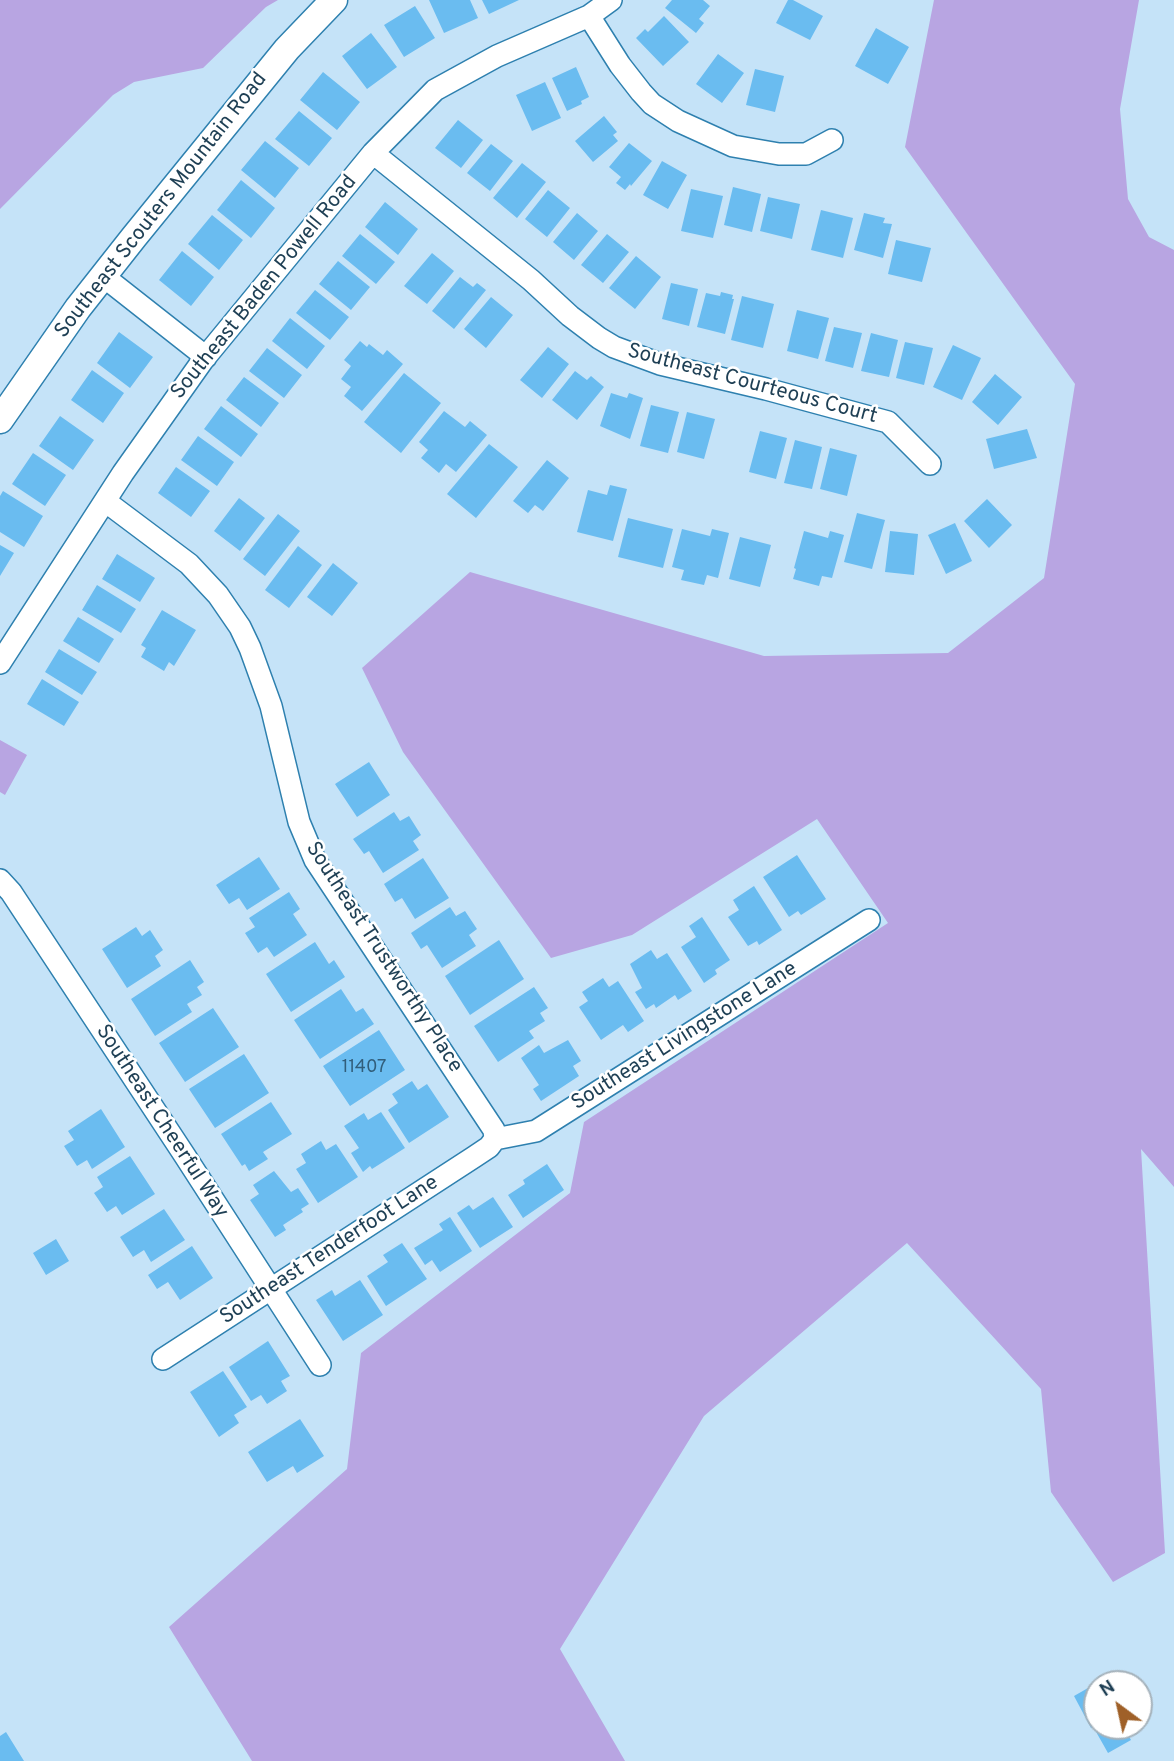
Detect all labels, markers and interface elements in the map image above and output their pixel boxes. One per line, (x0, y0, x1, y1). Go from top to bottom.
street label: Southeast Scouters Mountain Road (50, 68, 274, 344)
street label: Southeast Baden Powell Road (167, 171, 363, 405)
street label: Southeast Courteous Court (624, 340, 880, 430)
street label: Southeast Trustworthy Place (299, 838, 467, 1078)
street label: Southeast Livingstone Lane (568, 957, 802, 1117)
street label: Southeast Cheerful Way (89, 1021, 233, 1223)
house number: 11407 (342, 1057, 386, 1079)
street label: Southeast Tenderfoot Lane (216, 1171, 444, 1331)
north arrow (1083, 1670, 1153, 1740)
text: N (1095, 1675, 1120, 1703)

